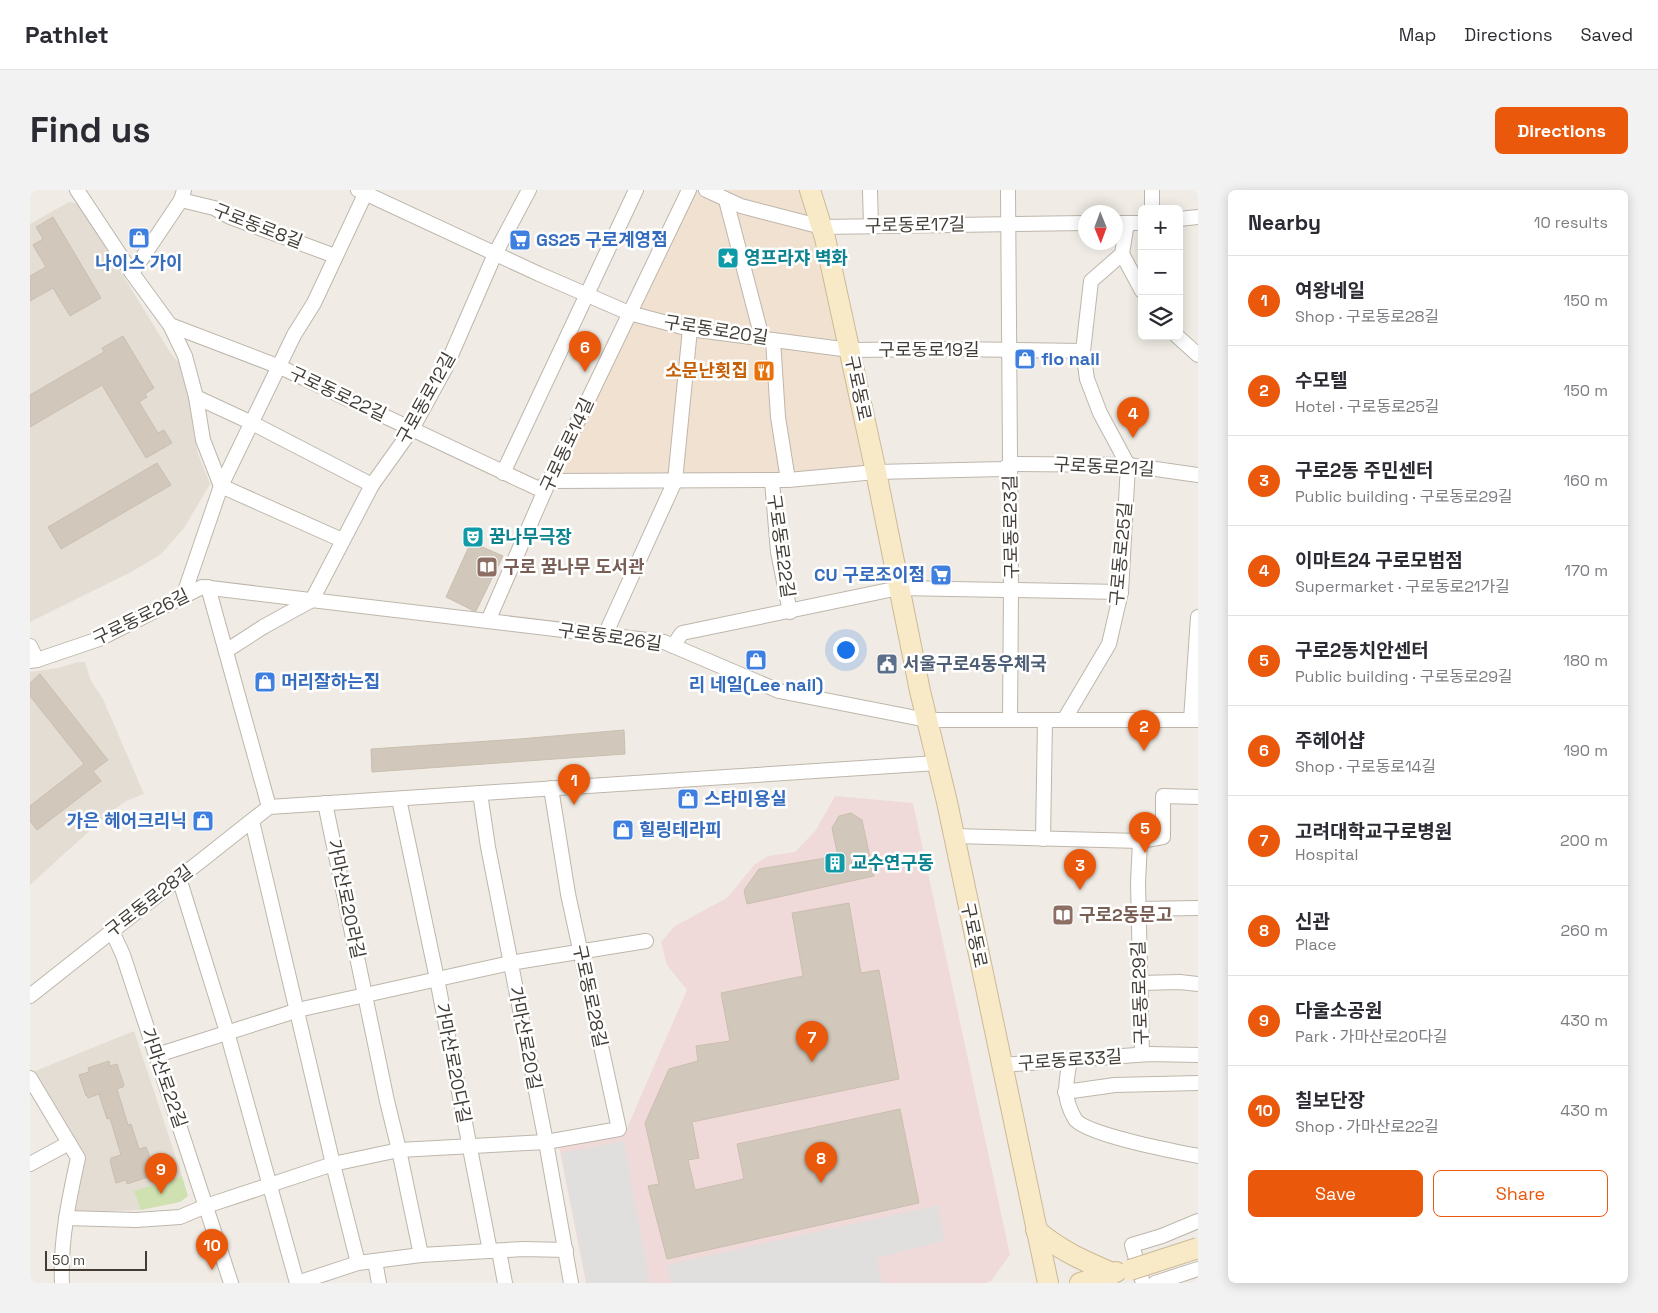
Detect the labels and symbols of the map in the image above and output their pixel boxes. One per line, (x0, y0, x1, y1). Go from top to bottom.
street label: 구로동로8길 (210, 198, 306, 253)
north arrow (1078, 205, 1123, 250)
street label: 구로동로17길 (865, 212, 965, 237)
shop icon: 나이스 가이 (127, 226, 151, 250)
supermarket icon: GS25 구로계영점 (508, 228, 532, 252)
place label: GS25 구로계영점 (536, 228, 668, 251)
place icon: 영프라쟈 벽화 (716, 246, 740, 270)
place label: 영프라쟈 벽화 (744, 246, 848, 269)
place label: 나이스 가이 (95, 251, 183, 274)
street label: 구로동로20길 (662, 310, 770, 349)
pin: 6 (569, 331, 601, 372)
street label: 구로동로19길 (878, 338, 980, 361)
shop icon: flo nail (1013, 347, 1037, 371)
place label: flo nail (1041, 347, 1100, 370)
street label: 구로동로12길 (391, 348, 460, 448)
street label: 구로동로 (840, 353, 877, 423)
place label: 소문난횟집 (665, 359, 748, 382)
restaurant icon: 소문난횟집 (752, 359, 776, 383)
street label: 구로동로22길 (286, 361, 390, 426)
street label: 구로동로14길 (535, 394, 598, 496)
pin: 4 (1117, 397, 1149, 438)
street label: 구로동로21길 (1053, 452, 1155, 481)
street label: 구로동로23길 (998, 475, 1023, 579)
street label: 구로동로22길 (763, 493, 800, 599)
street label: 구로동로25길 (1104, 501, 1137, 607)
theatre icon: 꿈나무극장 (461, 525, 485, 549)
place label: 꿈나무극장 (489, 525, 572, 548)
library icon: 구로 꿈나무 도서관 (475, 555, 499, 579)
place label: 구로 꿈나무 도서관 (503, 555, 645, 578)
place label: CU 구로조이점 (814, 563, 925, 586)
supermarket icon: CU 구로조이점 (929, 563, 953, 587)
street label: 구로동로26길 (89, 583, 193, 650)
street label: 구로동로26길 (557, 618, 663, 655)
your location (833, 637, 859, 663)
shop icon: 리 네일(Lee nail) (744, 648, 768, 672)
public building icon: 서울구로4동우체국 (875, 652, 899, 676)
place label: 서울구로4동우체국 (903, 652, 1047, 675)
shop icon: 머리잘하는집 (253, 670, 277, 694)
place label: 머리잘하는집 (281, 670, 380, 693)
place label: 리 네일(Lee nail) (689, 673, 823, 696)
pin: 2 (1128, 710, 1160, 751)
pin: 1 (558, 764, 590, 805)
shop icon: 스타미용실 (676, 787, 700, 811)
place label: 스타미용실 (704, 787, 787, 810)
place label: 가은 헤어크리닉 (67, 809, 187, 832)
shop icon: 가은 헤어크리닉 (191, 809, 215, 833)
pin: 5 (1129, 812, 1161, 853)
shop icon: 힐링테라피 (611, 818, 635, 842)
place label: 힐링테라피 (639, 818, 722, 841)
street label: 가마산로20라길 (323, 837, 370, 961)
pin: 3 (1064, 849, 1096, 890)
building icon: 교수연구동 (823, 851, 847, 875)
place label: 교수연구동 (851, 851, 934, 874)
street label: 구로동로28길 (100, 859, 197, 942)
street label: 구로동로 (956, 900, 993, 970)
library icon: 구로2동문고 (1051, 903, 1075, 927)
place label: 구로2동문고 (1079, 903, 1173, 926)
street label: 구로동로29길 (1126, 940, 1153, 1046)
street label: 구로동로28길 (568, 942, 613, 1050)
street label: 가마산로20길 (504, 984, 547, 1092)
street label: 가마산로20다길 (431, 1001, 476, 1125)
pin: 7 (796, 1021, 828, 1062)
street label: 가마산로22길 (137, 1025, 192, 1131)
street label: 구로동로33길 (1017, 1044, 1123, 1075)
pin: 8 (805, 1142, 837, 1183)
pin: 9 (145, 1153, 177, 1194)
pin: 10 (196, 1229, 228, 1270)
scale bar (45, 1248, 148, 1271)

